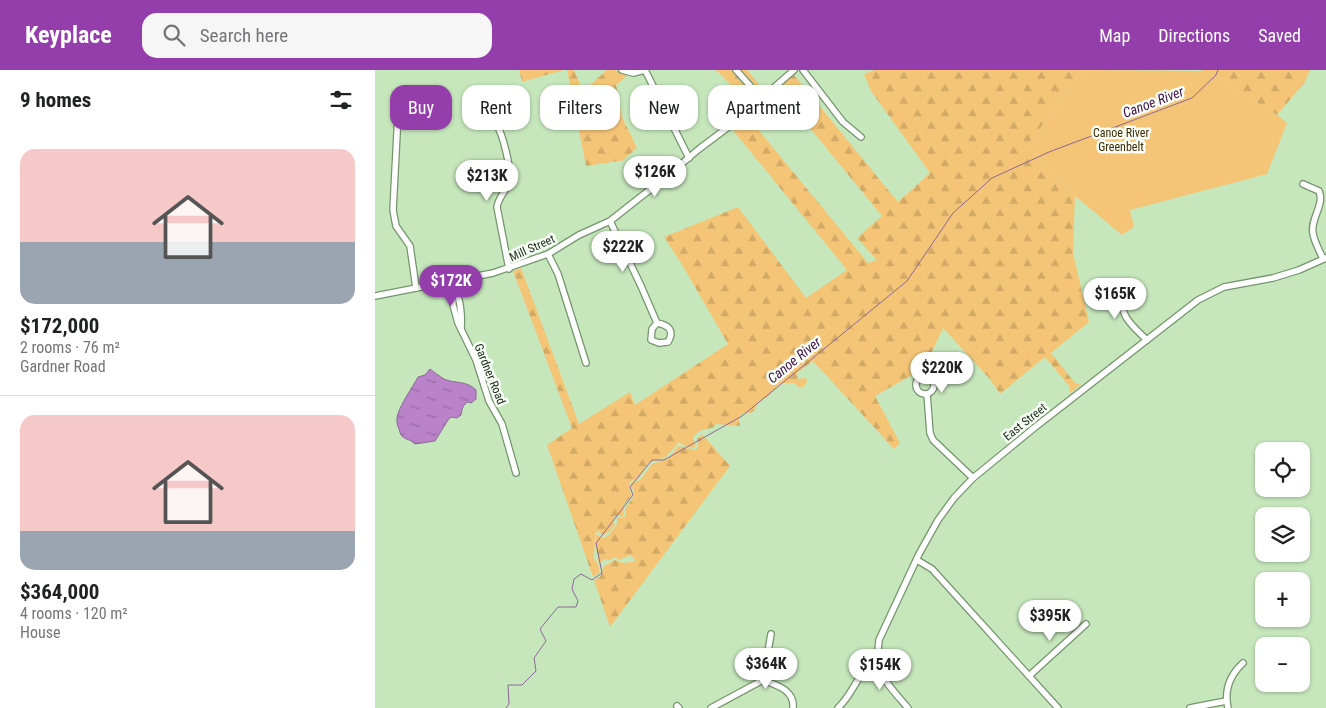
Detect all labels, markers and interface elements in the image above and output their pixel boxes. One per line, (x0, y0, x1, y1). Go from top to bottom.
search box (142, 13, 492, 58)
text: Keyplace (25, 21, 112, 49)
icon: search (160, 21, 188, 49)
text: Search here (200, 24, 288, 47)
text: Map (1099, 25, 1130, 46)
text: Directions (1158, 25, 1230, 46)
text: Saved (1258, 25, 1301, 46)
water label: Canoe River (1120, 83, 1186, 121)
chip: Buy (390, 85, 452, 130)
chip: Rent (462, 85, 530, 130)
chip: Filters (540, 85, 620, 130)
chip: New (630, 85, 698, 130)
chip: Apartment (708, 85, 819, 130)
icon: filters (327, 86, 355, 114)
text: 9 homes (20, 88, 91, 112)
park label: Canoe River Greenbelt (1093, 126, 1149, 154)
pin: $126K (620, 156, 690, 198)
pin: $213K (452, 160, 522, 202)
text: $126K (634, 162, 676, 181)
text: $213K (466, 166, 508, 185)
icon: home (143, 182, 233, 272)
pin: $222K (588, 230, 658, 273)
street label: Mill Street (507, 232, 557, 264)
text: $222K (602, 237, 644, 256)
pin: $172K (416, 264, 486, 307)
text: $172K (430, 271, 472, 290)
pin: $165K (1080, 278, 1150, 320)
text: $165K (1094, 284, 1136, 303)
text: $172,000 (20, 314, 99, 338)
water label: Canoe River (764, 333, 824, 386)
text: 2 rooms · 76 m² (20, 338, 120, 357)
street label: Gardner Road (471, 342, 509, 406)
pin: $220K (907, 352, 977, 394)
text: Gardner Road (20, 357, 106, 376)
text: $220K (921, 358, 963, 377)
street label: East Street (1001, 400, 1050, 444)
map controls (1255, 442, 1310, 692)
button: locate (1255, 442, 1310, 497)
icon: home (143, 447, 233, 537)
button: layers (1255, 507, 1310, 562)
button: + (1255, 572, 1310, 627)
text: $364,000 (20, 580, 99, 604)
pin: $395K (1015, 600, 1085, 642)
text: 4 rooms · 120 m² (20, 604, 128, 623)
text: $395K (1029, 606, 1071, 625)
text: House (20, 623, 60, 642)
button: − (1255, 637, 1310, 692)
pin: $364K (731, 648, 801, 690)
pin: $154K (845, 648, 915, 691)
text: $364K (745, 654, 787, 673)
text: $154K (859, 655, 901, 674)

